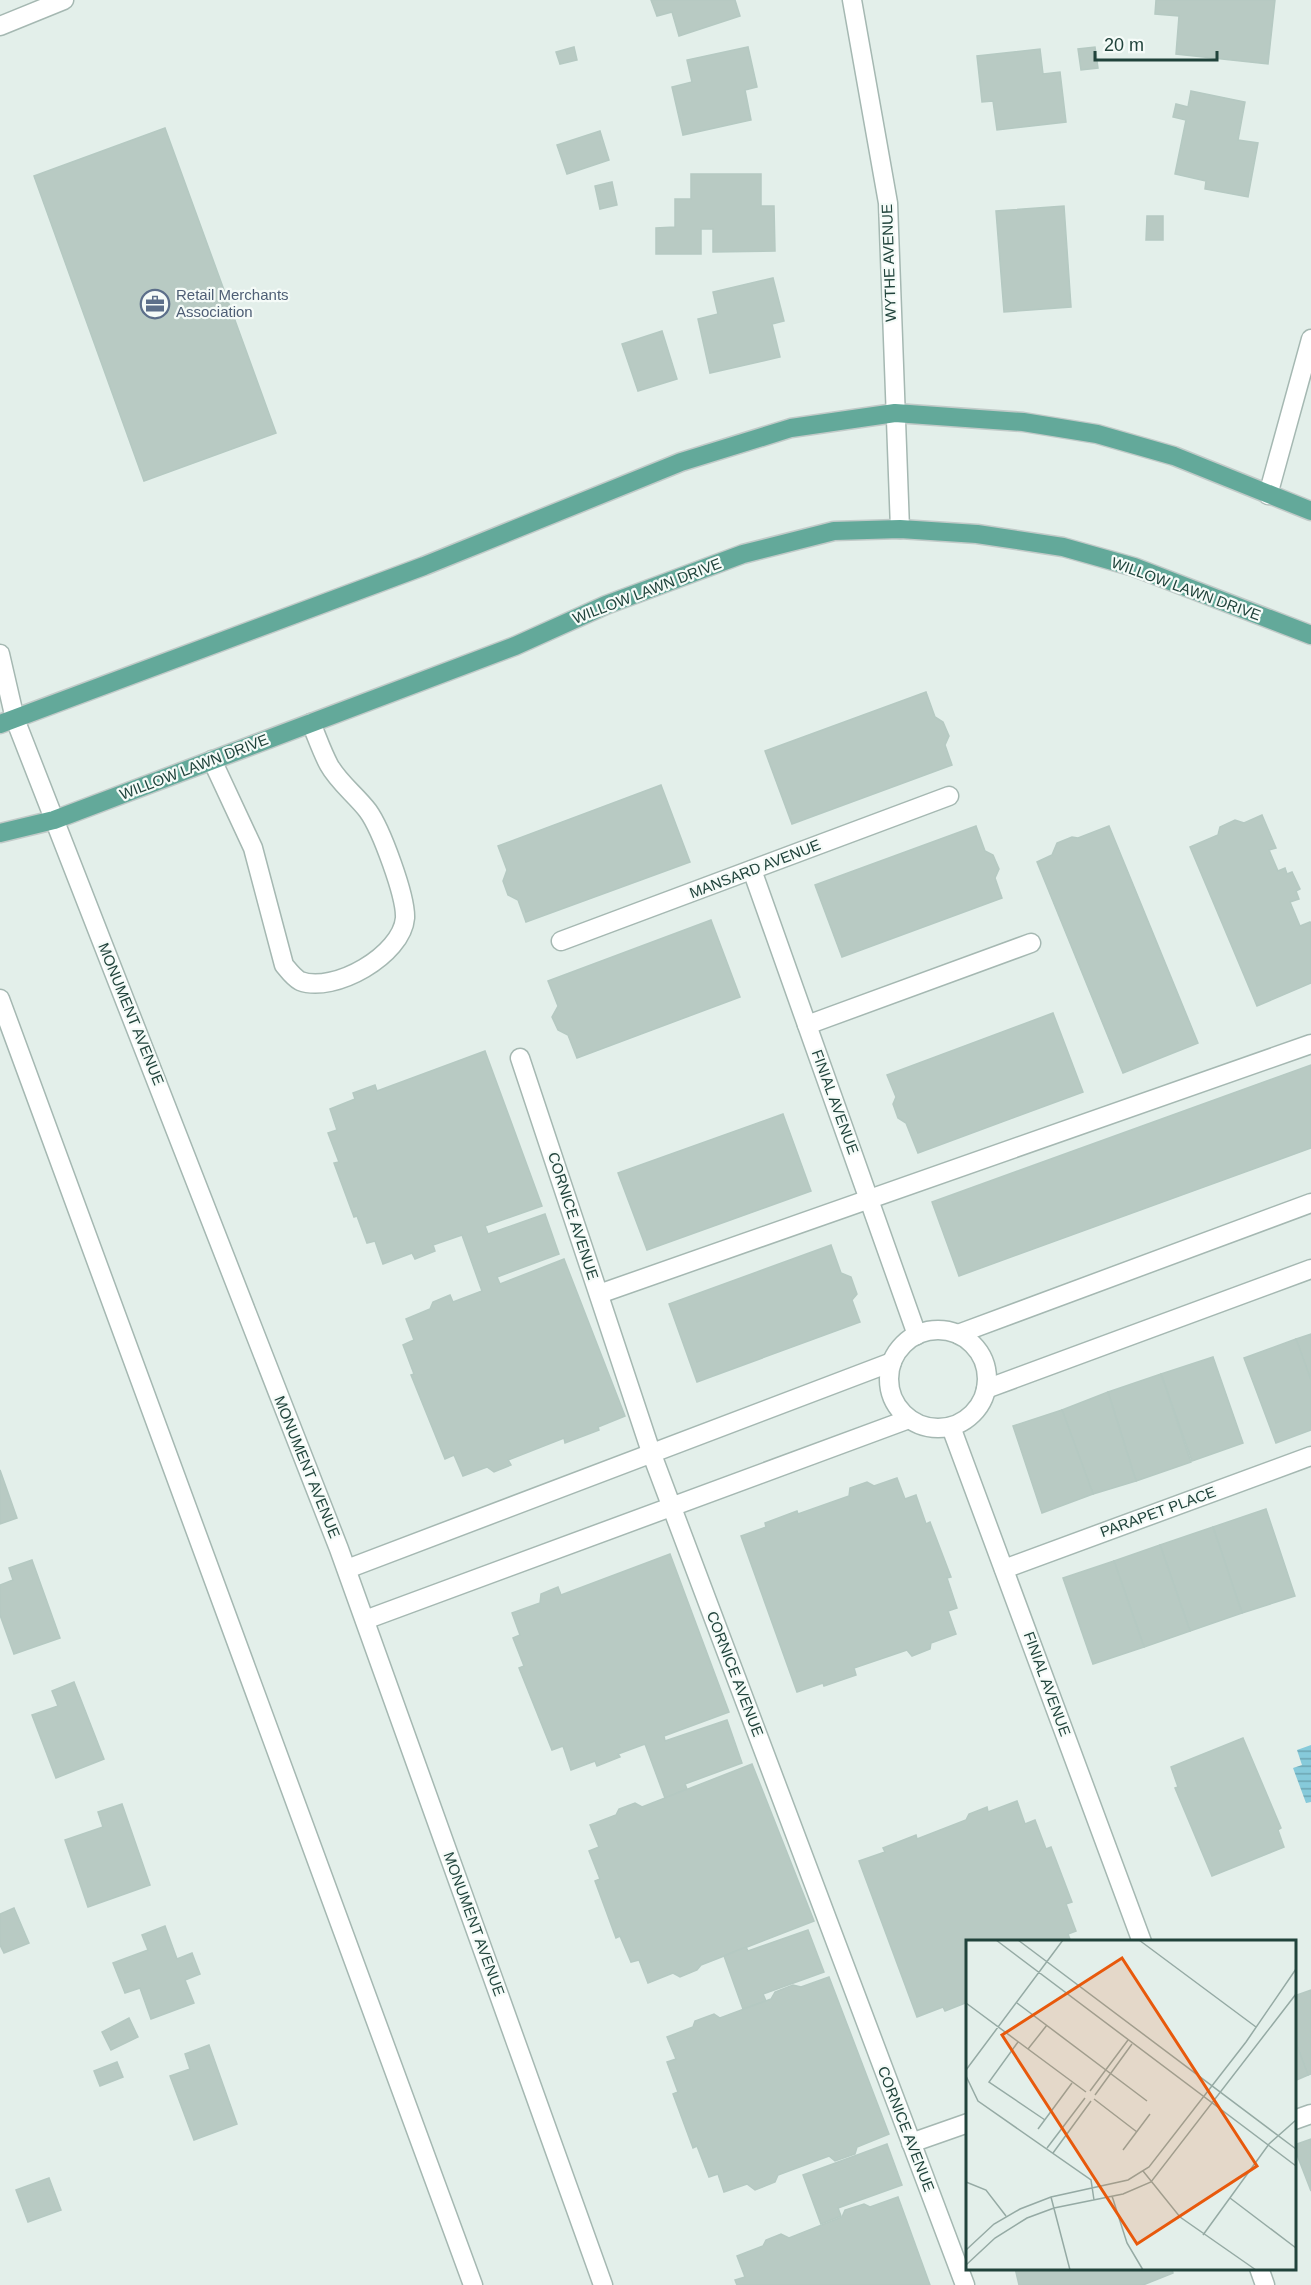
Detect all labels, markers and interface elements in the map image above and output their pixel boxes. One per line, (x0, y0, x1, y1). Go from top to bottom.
scale bar (1095, 24, 1216, 62)
text: 20 m (1104, 35, 1144, 55)
street label: WYTHE AVENUE (878, 204, 899, 322)
place label: Retail Merchants Association (176, 286, 289, 320)
office icon: Retail Merchants Association (139, 288, 171, 320)
street label: WILLOW LAWN DRIVE (570, 554, 724, 627)
street label: WILLOW LAWN DRIVE (1109, 554, 1263, 624)
street label: WILLOW LAWN DRIVE (117, 730, 271, 803)
street label: MANSARD AVENUE (687, 836, 823, 901)
street label: MONUMENT AVENUE (95, 940, 168, 1087)
street label: FINIAL AVENUE (809, 1047, 862, 1156)
street label: CORNICE AVENUE (545, 1150, 602, 1282)
street label: MONUMENT AVENUE (271, 1393, 344, 1540)
street label: PARAPET PLACE (1098, 1483, 1218, 1540)
street label: CORNICE AVENUE (704, 1609, 767, 1739)
street label: FINIAL AVENUE (1021, 1629, 1074, 1738)
street label: MONUMENT AVENUE (440, 1850, 508, 1998)
inset map (966, 1940, 1296, 2270)
street label: CORNICE AVENUE (875, 2064, 938, 2194)

